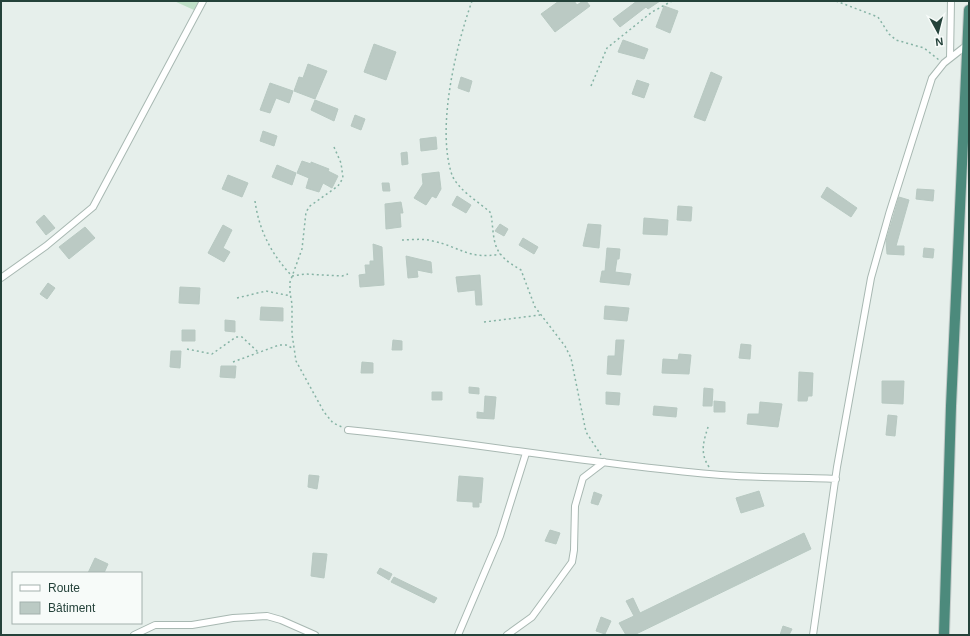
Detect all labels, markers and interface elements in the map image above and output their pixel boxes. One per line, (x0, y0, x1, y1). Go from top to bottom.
north arrow (918, 12, 958, 52)
text: N (934, 35, 944, 48)
legend (12, 572, 142, 624)
text: Route (48, 581, 80, 595)
text: Bâtiment (48, 601, 96, 615)

